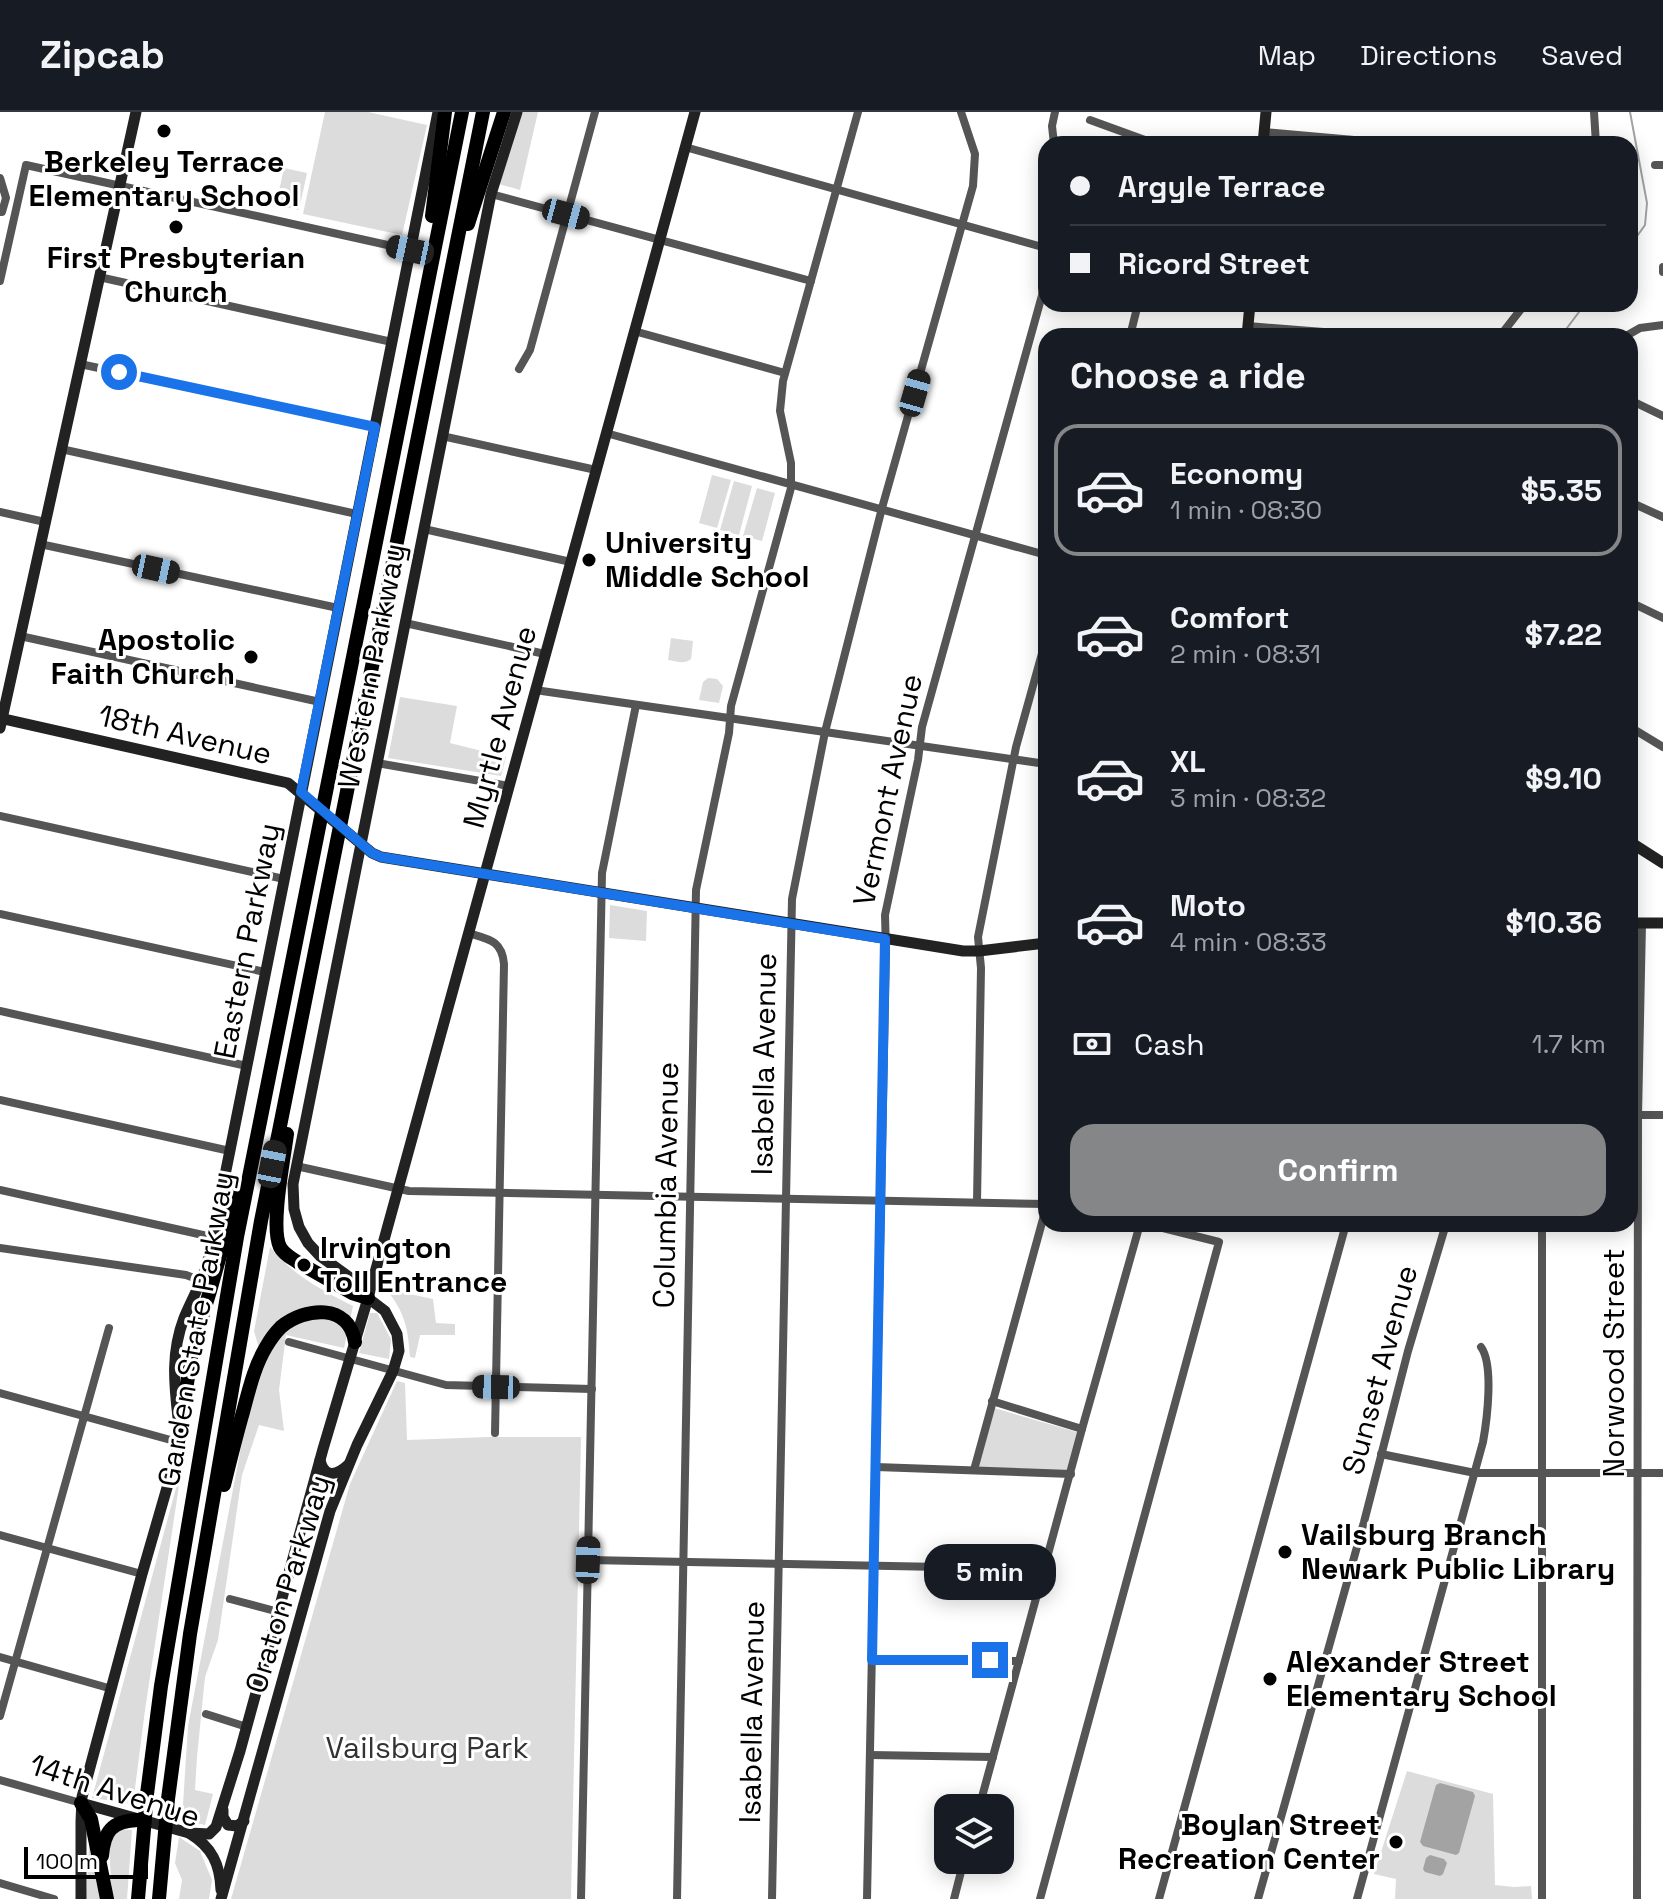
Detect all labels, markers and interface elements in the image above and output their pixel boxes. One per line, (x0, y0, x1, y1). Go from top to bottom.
text: Zipcab (40, 31, 165, 79)
text: Map (1258, 37, 1316, 73)
text: Directions (1360, 37, 1497, 73)
text: Saved (1541, 37, 1623, 73)
marker: Berkeley Terrace Elementary School (155, 122, 173, 140)
place label: Berkeley Terrace Elementary School (29, 142, 299, 215)
text: Argyle Terrace (1118, 167, 1325, 206)
car (540, 196, 592, 232)
marker: First Presbyterian Church (167, 218, 185, 236)
car (384, 233, 436, 267)
place label: First Presbyterian Church (47, 238, 305, 311)
text: Ricord Street (1118, 244, 1310, 283)
text: Choose a ride (1070, 353, 1306, 399)
route start (101, 354, 137, 390)
car (897, 367, 933, 419)
icon: car (1074, 454, 1146, 526)
text: Economy (1170, 454, 1303, 493)
text: $5.35 (1521, 471, 1602, 510)
text: 1 min · 08:30 (1170, 493, 1322, 527)
place label: University Middle School (605, 523, 810, 596)
street label: Western Parkway (329, 540, 414, 792)
marker: University Middle School (580, 551, 598, 569)
car (130, 552, 182, 586)
icon: car (1074, 598, 1146, 670)
text: Comfort (1170, 598, 1289, 637)
text: $7.22 (1525, 615, 1602, 654)
place label: Apostolic Faith Church (51, 620, 235, 693)
street label: Myrtle Avenue (454, 621, 545, 832)
text: 2 min · 08:31 (1170, 637, 1321, 671)
marker: Apostolic Faith Church (242, 648, 260, 666)
street label: Vermont Avenue (844, 670, 931, 909)
street label: 18th Avenue (95, 696, 276, 773)
icon: car (1074, 742, 1146, 814)
text: XL (1170, 742, 1206, 781)
text: $9.10 (1525, 759, 1602, 798)
text: 3 min · 08:32 (1170, 781, 1326, 815)
street label: Eastern Parkway (205, 820, 288, 1062)
icon: car (1074, 886, 1146, 958)
text: Moto (1170, 886, 1246, 925)
text: $10.36 (1505, 903, 1602, 942)
text: 4 min · 08:33 (1170, 925, 1327, 959)
street label: Isabella Avenue (742, 952, 785, 1176)
icon: cash (1070, 1022, 1114, 1066)
text: Cash (1134, 1025, 1205, 1064)
text: 1.7 km (1532, 1027, 1606, 1061)
street label: Columbia Avenue (644, 1061, 687, 1309)
button: Confirm (1070, 1124, 1606, 1216)
car (256, 1138, 288, 1190)
street label: Garden State Parkway (149, 1168, 242, 1490)
place label: Irvington Toll Entrance (320, 1228, 507, 1301)
street label: Norwood Street (1594, 1248, 1633, 1478)
marker: Irvington Toll Entrance (295, 1256, 313, 1274)
street label: Sunset Avenue (1333, 1261, 1426, 1479)
car (472, 1375, 520, 1399)
street label: Oraton Parkway (236, 1470, 339, 1698)
place label: Vailsburg Branch Newark Public Library (1301, 1515, 1615, 1588)
car (575, 1536, 601, 1584)
marker: Vailsburg Branch Newark Public Library (1276, 1543, 1294, 1561)
callout: 5 min (924, 1544, 1056, 1600)
text: 5 min (956, 1555, 1024, 1589)
street label: Isabella Avenue (730, 1600, 773, 1824)
route end (972, 1642, 1008, 1678)
place label: Alexander Street Elementary School (1286, 1642, 1557, 1715)
marker: Alexander Street Elementary School (1261, 1670, 1279, 1688)
park label: Vailsburg Park (325, 1728, 529, 1767)
street label: 14th Avenue (25, 1745, 205, 1836)
map controls (934, 1794, 1014, 1874)
button: layers (934, 1794, 1014, 1874)
place label: Boylan Street Recreation Center (1118, 1805, 1380, 1878)
marker: Boylan Street Recreation Center (1387, 1833, 1405, 1851)
scale bar (24, 1843, 148, 1879)
text: 100 m (36, 1847, 98, 1875)

